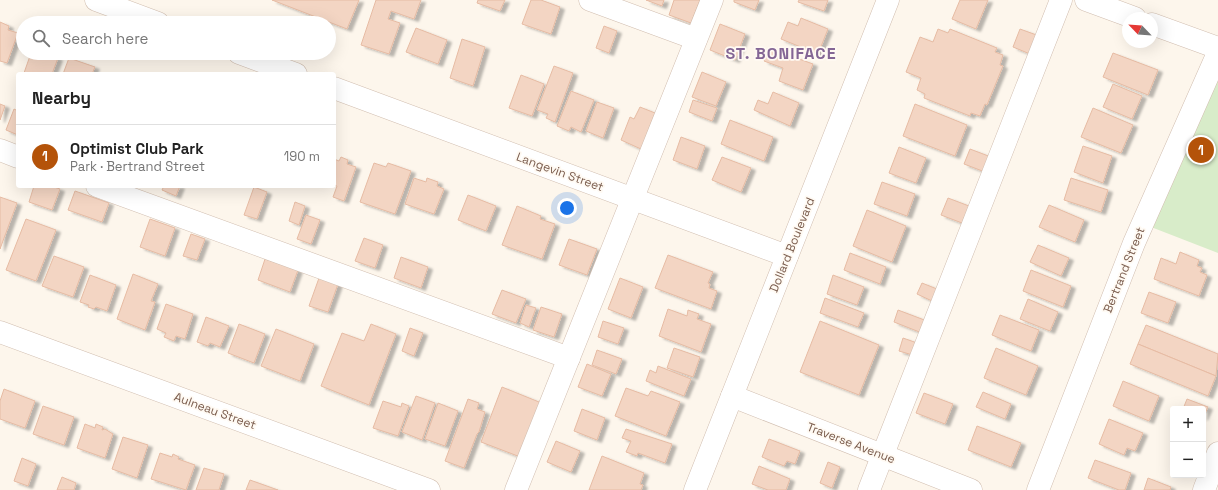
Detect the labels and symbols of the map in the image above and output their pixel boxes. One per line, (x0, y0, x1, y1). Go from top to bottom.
north arrow (1122, 12, 1158, 48)
district label: ST. BONIFACE (725, 43, 837, 64)
pin: 1 (1188, 135, 1214, 165)
street label: Langevin Street (514, 149, 606, 195)
street label: Dollard Boulevard (766, 195, 818, 295)
your location (557, 198, 577, 218)
street label: Bertrand Street (1100, 225, 1148, 315)
street label: Aulneau Street (172, 389, 258, 433)
street label: Traverse Avenue (804, 419, 898, 467)

